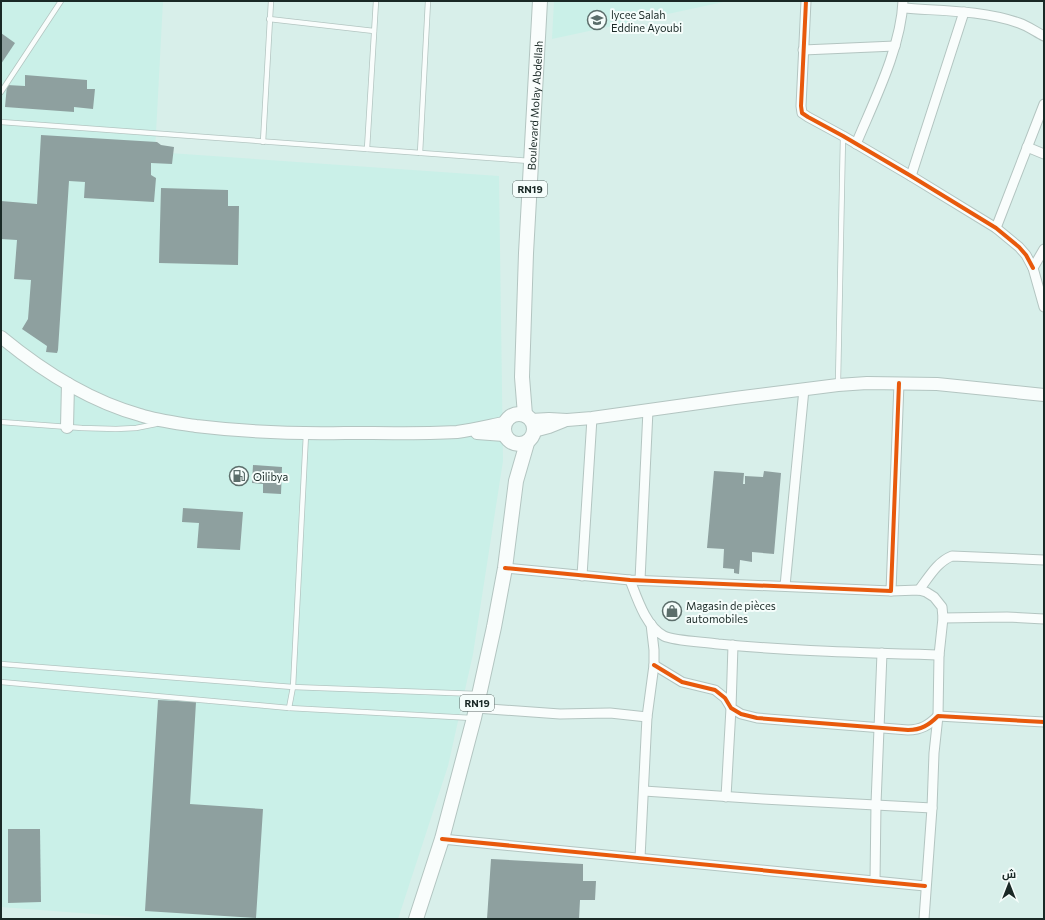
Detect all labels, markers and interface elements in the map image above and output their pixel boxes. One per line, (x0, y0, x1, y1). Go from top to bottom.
place label: lycee Salah Eddine Ayoubi (611, 8, 682, 34)
school or university icon: lycee Salah Eddine Ayoubi (586, 9, 608, 31)
street label: Boulevard Molay Abdellah (524, 40, 544, 170)
road number: RN19 (513, 181, 547, 197)
fuel station icon: Oilibya (228, 465, 250, 487)
place label: Oilibya (253, 470, 288, 483)
place label: Magasin de pièces automobiles (686, 599, 776, 625)
shop icon: Magasin de pièces automobiles (661, 600, 683, 622)
road number: RN19 (460, 695, 494, 711)
north arrow (989, 864, 1029, 904)
text: ش (1002, 867, 1016, 881)

